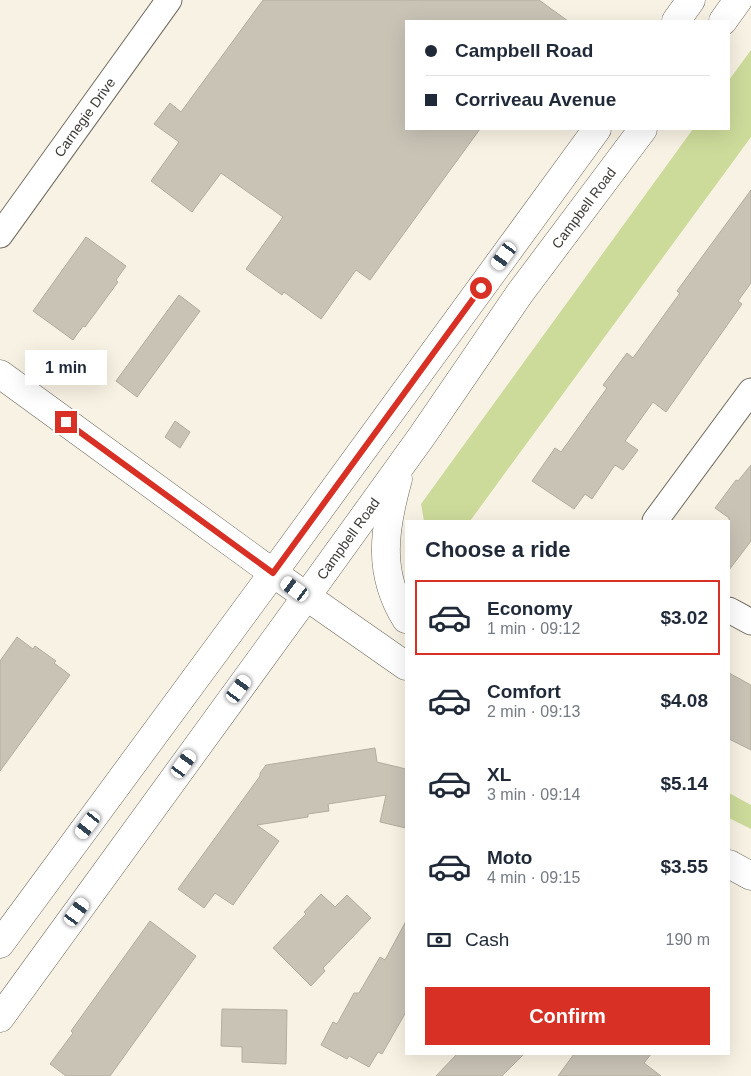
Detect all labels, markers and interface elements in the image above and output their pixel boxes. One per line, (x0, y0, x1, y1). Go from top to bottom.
text: Campbell Road (455, 40, 593, 61)
street label: Carnegie Drive (51, 74, 119, 160)
text: Corriveau Avenue (455, 89, 616, 110)
street label: Campbell Road (548, 165, 619, 251)
car (489, 239, 518, 273)
route start (470, 277, 492, 299)
callout: 1 min (25, 350, 107, 384)
text: 1 min (45, 359, 87, 376)
route end (55, 411, 77, 433)
street label: Campbell Road (313, 495, 383, 582)
text: Choose a ride (425, 537, 570, 562)
car (278, 574, 311, 604)
icon: car (427, 595, 472, 640)
text: Economy (487, 598, 573, 619)
text: $3.02 (660, 607, 708, 628)
text: 1 min · 09:12 (487, 620, 580, 637)
car (224, 672, 253, 706)
icon: car (427, 678, 472, 723)
text: Comfort (487, 681, 561, 702)
text: $4.08 (660, 690, 708, 711)
text: 2 min · 09:13 (487, 703, 580, 720)
car (169, 747, 198, 781)
icon: car (427, 761, 472, 806)
text: XL (487, 764, 511, 785)
text: $5.14 (660, 773, 708, 794)
text: 3 min · 09:14 (487, 786, 580, 803)
car (72, 809, 103, 841)
icon: car (427, 844, 472, 889)
text: Moto (487, 847, 532, 868)
text: $3.55 (660, 856, 708, 877)
text: 4 min · 09:15 (487, 869, 580, 886)
car (62, 895, 91, 929)
icon: cash (425, 926, 453, 954)
text: Cash (465, 929, 509, 950)
text: 190 m (666, 931, 710, 948)
button: Confirm (425, 987, 710, 1045)

